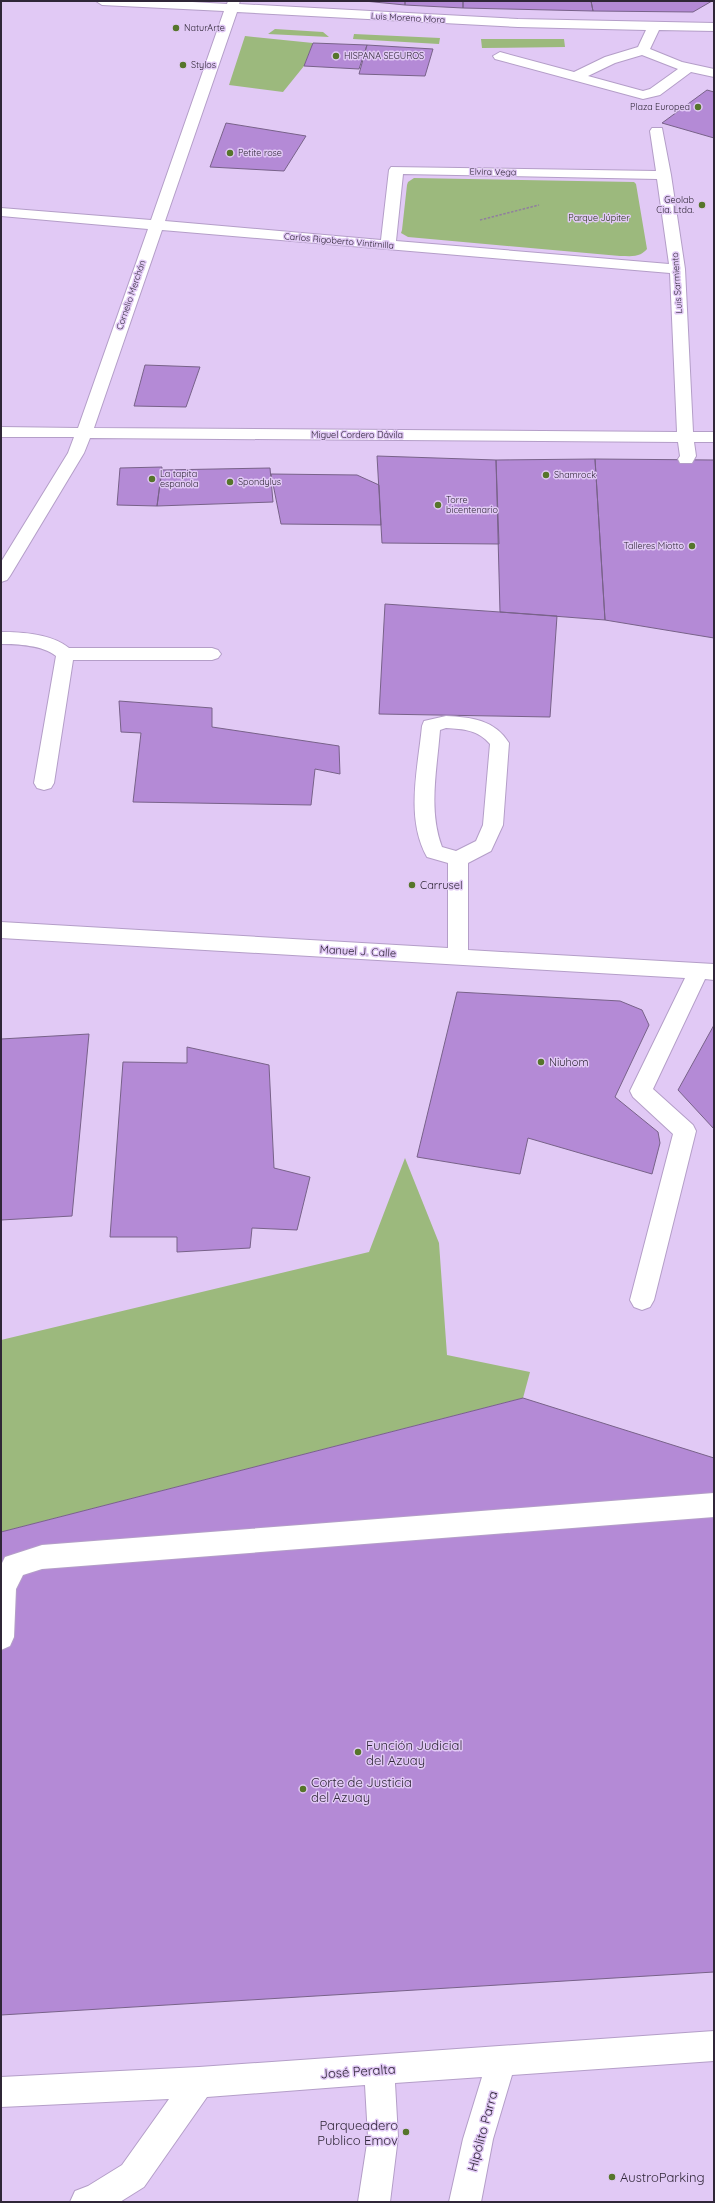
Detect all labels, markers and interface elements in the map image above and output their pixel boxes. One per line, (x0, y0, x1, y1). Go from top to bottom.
street label: Luis Moreno Mora (371, 10, 446, 25)
place label: NaturArte (184, 22, 225, 33)
marker: NaturArte (171, 23, 181, 33)
place label: HISPANA SEGUROS (344, 50, 424, 61)
marker: HISPANA SEGUROS (331, 51, 341, 61)
place label: Stylos (191, 59, 216, 70)
marker: Stylos (178, 60, 188, 70)
place label: Plaza Europea (630, 101, 690, 112)
marker: Plaza Europea (693, 102, 703, 112)
place label: Petite rose (238, 147, 282, 158)
marker: Petite rose (225, 148, 235, 158)
street label: Elvira Vega (470, 166, 516, 177)
place label: Geolab Cia. Ltda. (656, 194, 695, 215)
marker: Geolab Cia. Ltda. (697, 200, 707, 210)
park label: Parque Júpiter (568, 212, 630, 223)
street label: Carlos Rigoberto Vintimilla (284, 230, 395, 251)
street label: Luis Sarmiento (669, 252, 684, 314)
street label: Cornelio Merchán (113, 258, 148, 331)
street label: Miguel Cordero Dávila (311, 429, 403, 440)
place label: La tapita espanola (160, 468, 198, 489)
place label: Shamrock (554, 469, 596, 480)
marker: Shamrock (541, 470, 551, 480)
marker: La tapita espanola (147, 474, 157, 484)
place label: Spondylus (238, 476, 281, 487)
marker: Spondylus (225, 477, 235, 487)
place label: Torre bicentenario (446, 494, 498, 515)
marker: Torre bicentenario (433, 500, 443, 510)
place label: Talleres Miotto (624, 540, 684, 551)
marker: Talleres Miotto (687, 541, 697, 551)
place label: Carrusel (420, 878, 462, 892)
marker: Carrusel (407, 880, 417, 890)
street label: Manuel J. Calle (319, 942, 397, 960)
place label: Niuhom (549, 1055, 589, 1069)
marker: Niuhom (536, 1057, 546, 1067)
place label: Función Judicial del Azuay (366, 1737, 462, 1768)
marker: Función Judicial del Azuay (353, 1747, 363, 1757)
place label: Corte de Justicia del Azuay (311, 1774, 412, 1805)
marker: Corte de Justicia del Azuay (298, 1784, 308, 1794)
street label: José Peralta (320, 2060, 396, 2082)
street label: Hipólito Parra (464, 2089, 500, 2173)
place label: Parqueadero Publico Emov (317, 2117, 398, 2148)
marker: Parqueadero Publico Emov (401, 2127, 411, 2137)
place label: AustroParking (620, 2169, 705, 2185)
marker: AustroParking (607, 2172, 617, 2182)

